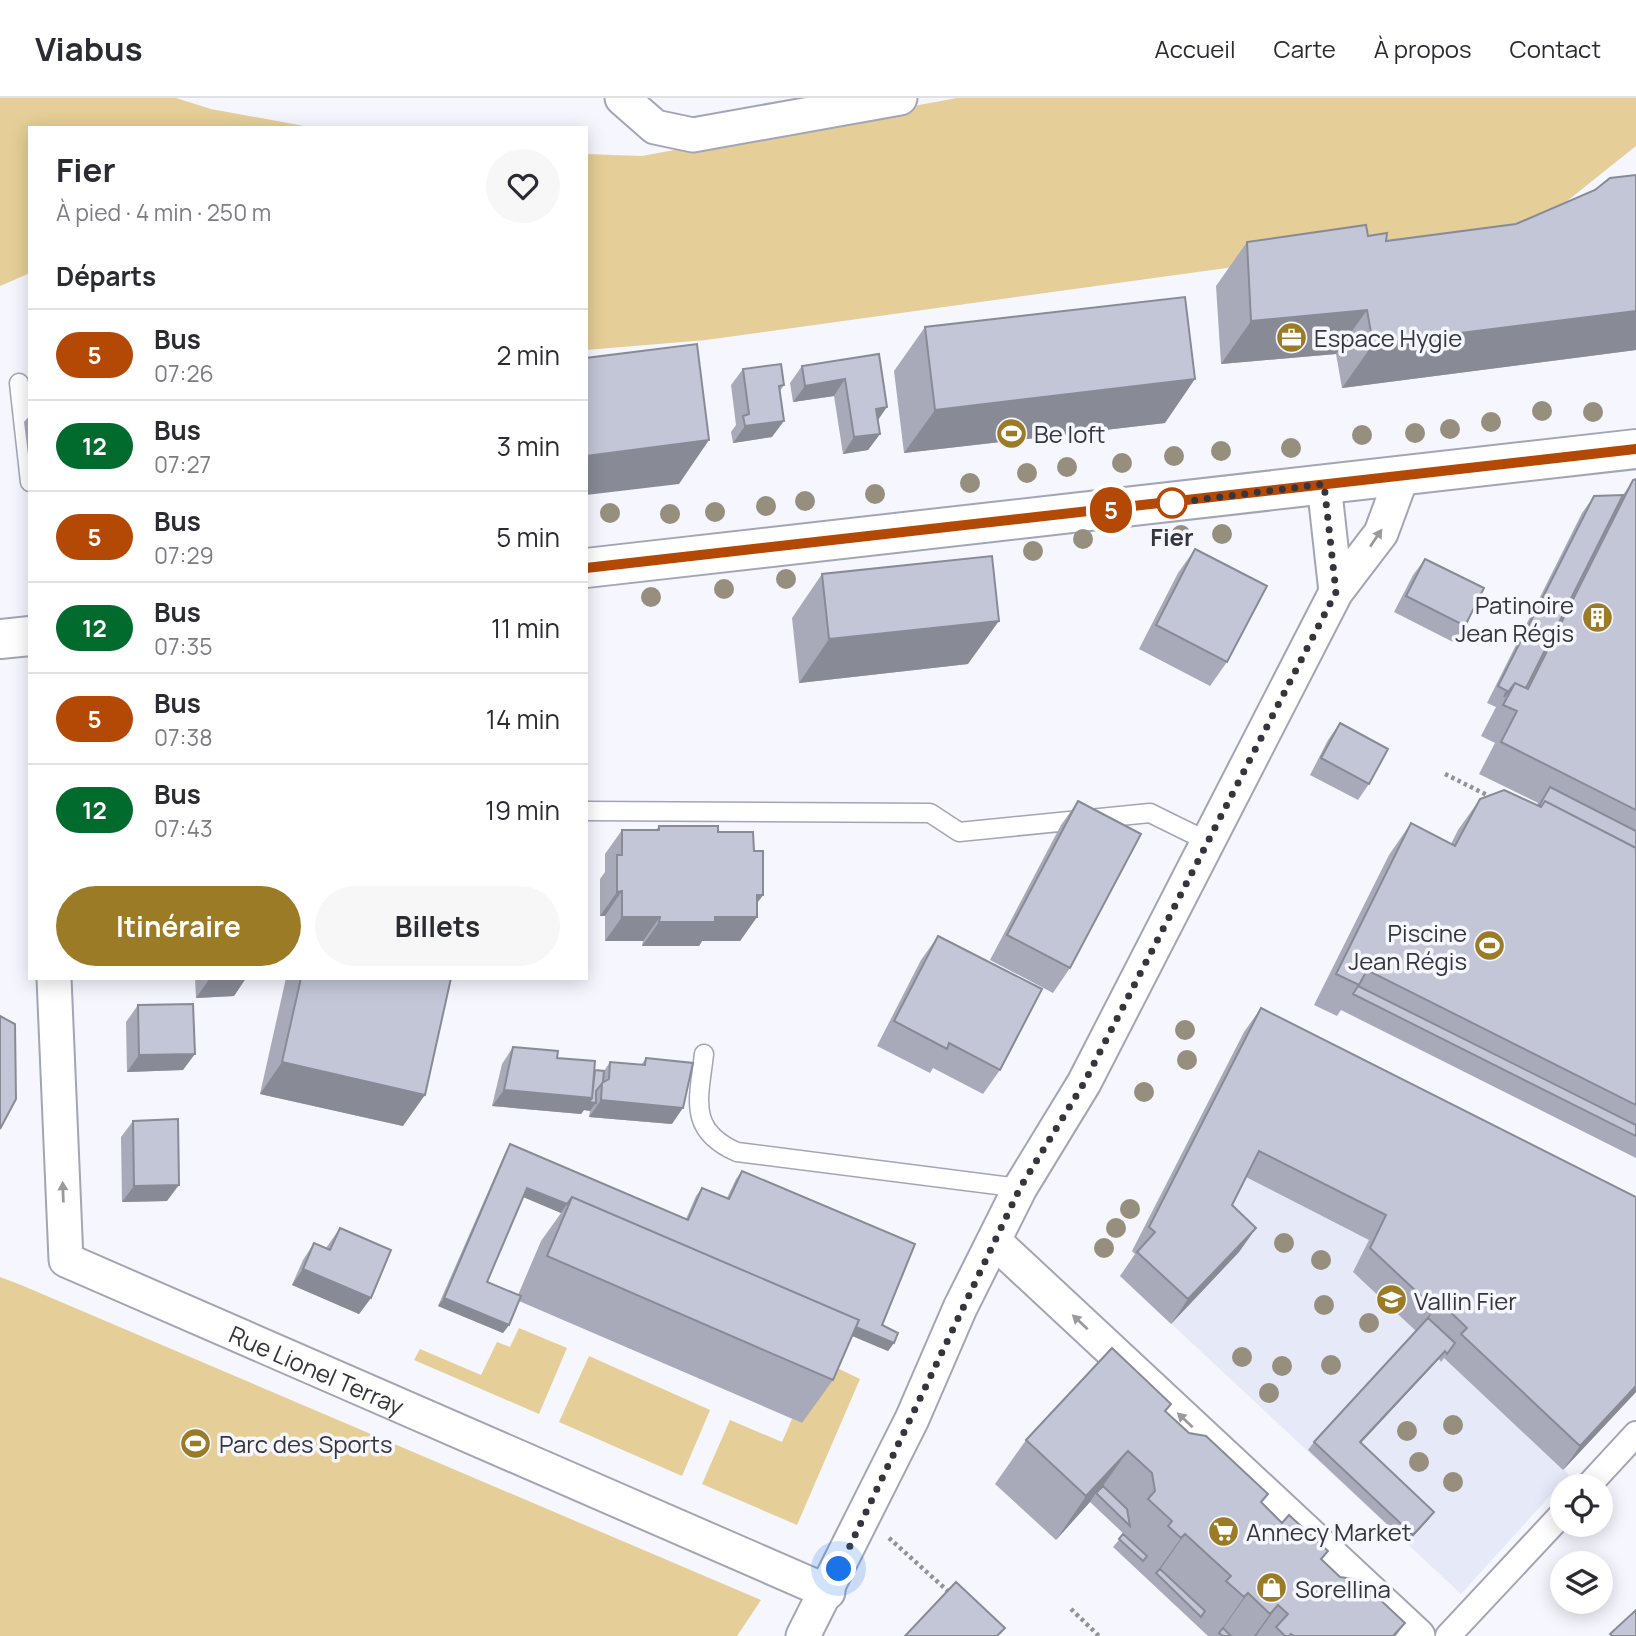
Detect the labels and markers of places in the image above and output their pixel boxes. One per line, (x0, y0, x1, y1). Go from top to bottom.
office icon: Espace Hygie (1274, 320, 1308, 354)
place label: Espace Hygie (1314, 321, 1462, 354)
sports icon: Be loft (994, 416, 1028, 450)
place label: Be loft (1034, 417, 1105, 450)
marker: Fier (1157, 488, 1187, 518)
place label: Fier (1150, 520, 1194, 553)
place label: Patinoire Jean Régis (1455, 588, 1574, 649)
building icon: Patinoire Jean Régis (1580, 601, 1614, 635)
place label: Piscine Jean Régis (1348, 916, 1467, 977)
sports icon: Piscine Jean Régis (1473, 929, 1507, 963)
school or university icon: Vallin Fier (1374, 1283, 1408, 1317)
place label: Vallin Fier (1414, 1284, 1517, 1317)
sports icon: Parc des Sports (179, 1426, 213, 1460)
place label: Parc des Sports (219, 1427, 392, 1460)
supermarket icon: Annecy Market (1206, 1514, 1240, 1548)
place label: Annecy Market (1246, 1515, 1411, 1548)
shop icon: Sorellina (1255, 1571, 1289, 1605)
place label: Sorellina (1295, 1572, 1391, 1605)

